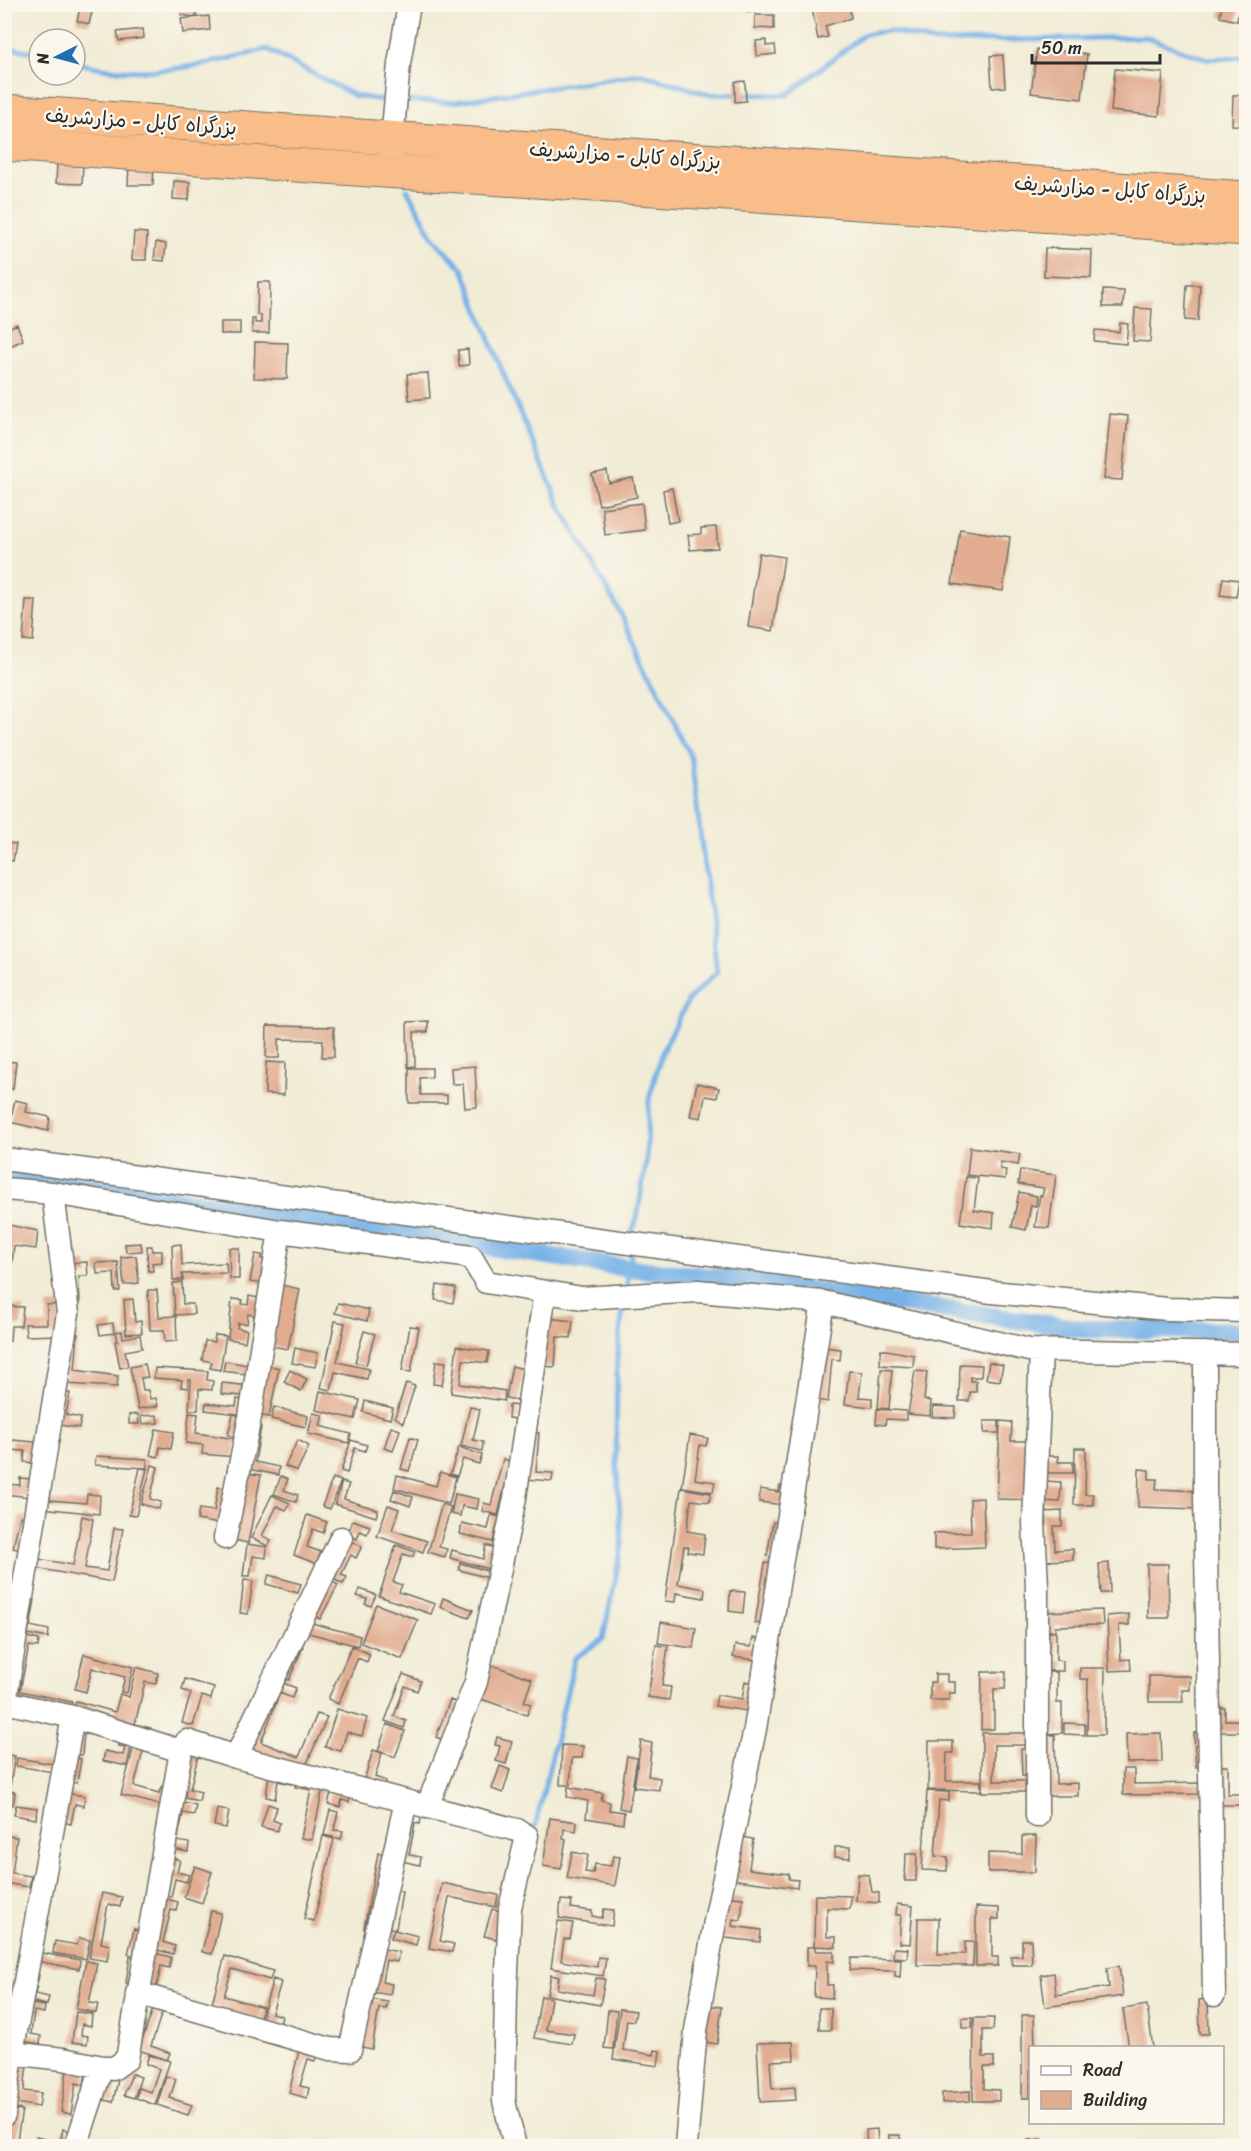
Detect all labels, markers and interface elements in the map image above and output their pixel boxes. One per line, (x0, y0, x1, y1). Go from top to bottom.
north arrow (27, 27, 87, 87)
scale bar (1032, 27, 1160, 65)
text: 50 m (1041, 32, 1082, 64)
text: N (27, 51, 58, 67)
street label: بزرگراه کابل - مزارشریف (44, 97, 238, 146)
street label: بزرگراه کابل - مزارشریف (528, 131, 722, 180)
street label: بزرگراه کابل - مزارشریف (1013, 165, 1207, 214)
legend (1029, 2046, 1224, 2124)
text: Road (1083, 2054, 1123, 2086)
text: Building (1083, 2084, 1147, 2116)

